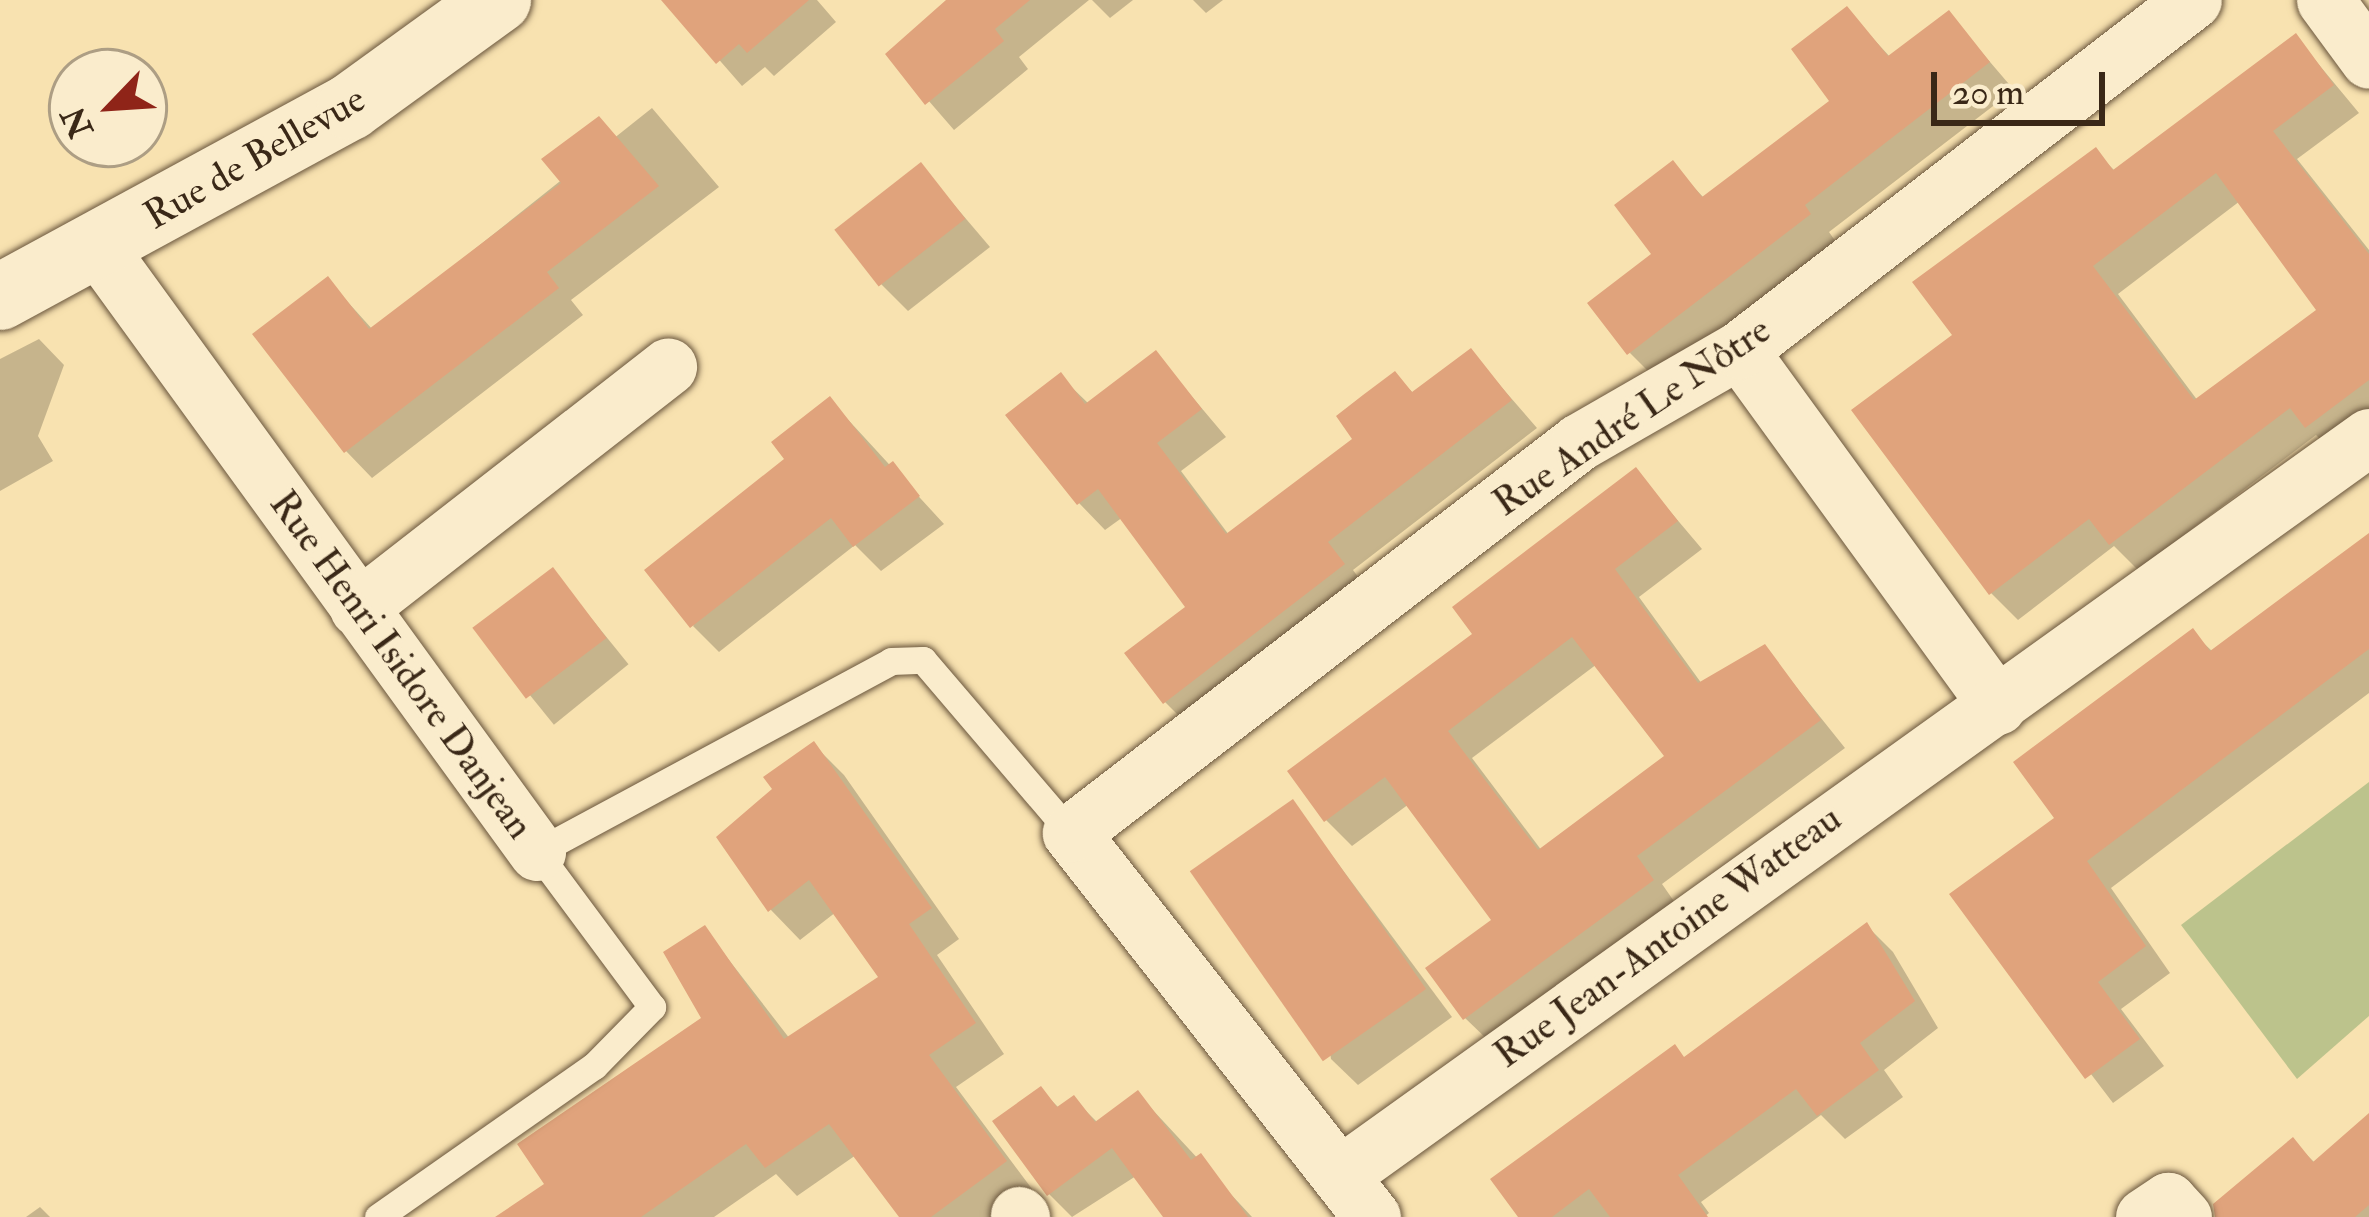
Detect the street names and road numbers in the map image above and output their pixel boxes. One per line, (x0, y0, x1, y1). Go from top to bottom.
street label: Rue de Bellevue (136, 76, 374, 240)
street label: Rue André Le Nôtre (1485, 307, 1779, 527)
street label: Rue Henri Isidore Danjean (259, 482, 543, 848)
street label: Rue Jean-Antoine Watteau (1485, 795, 1851, 1079)

